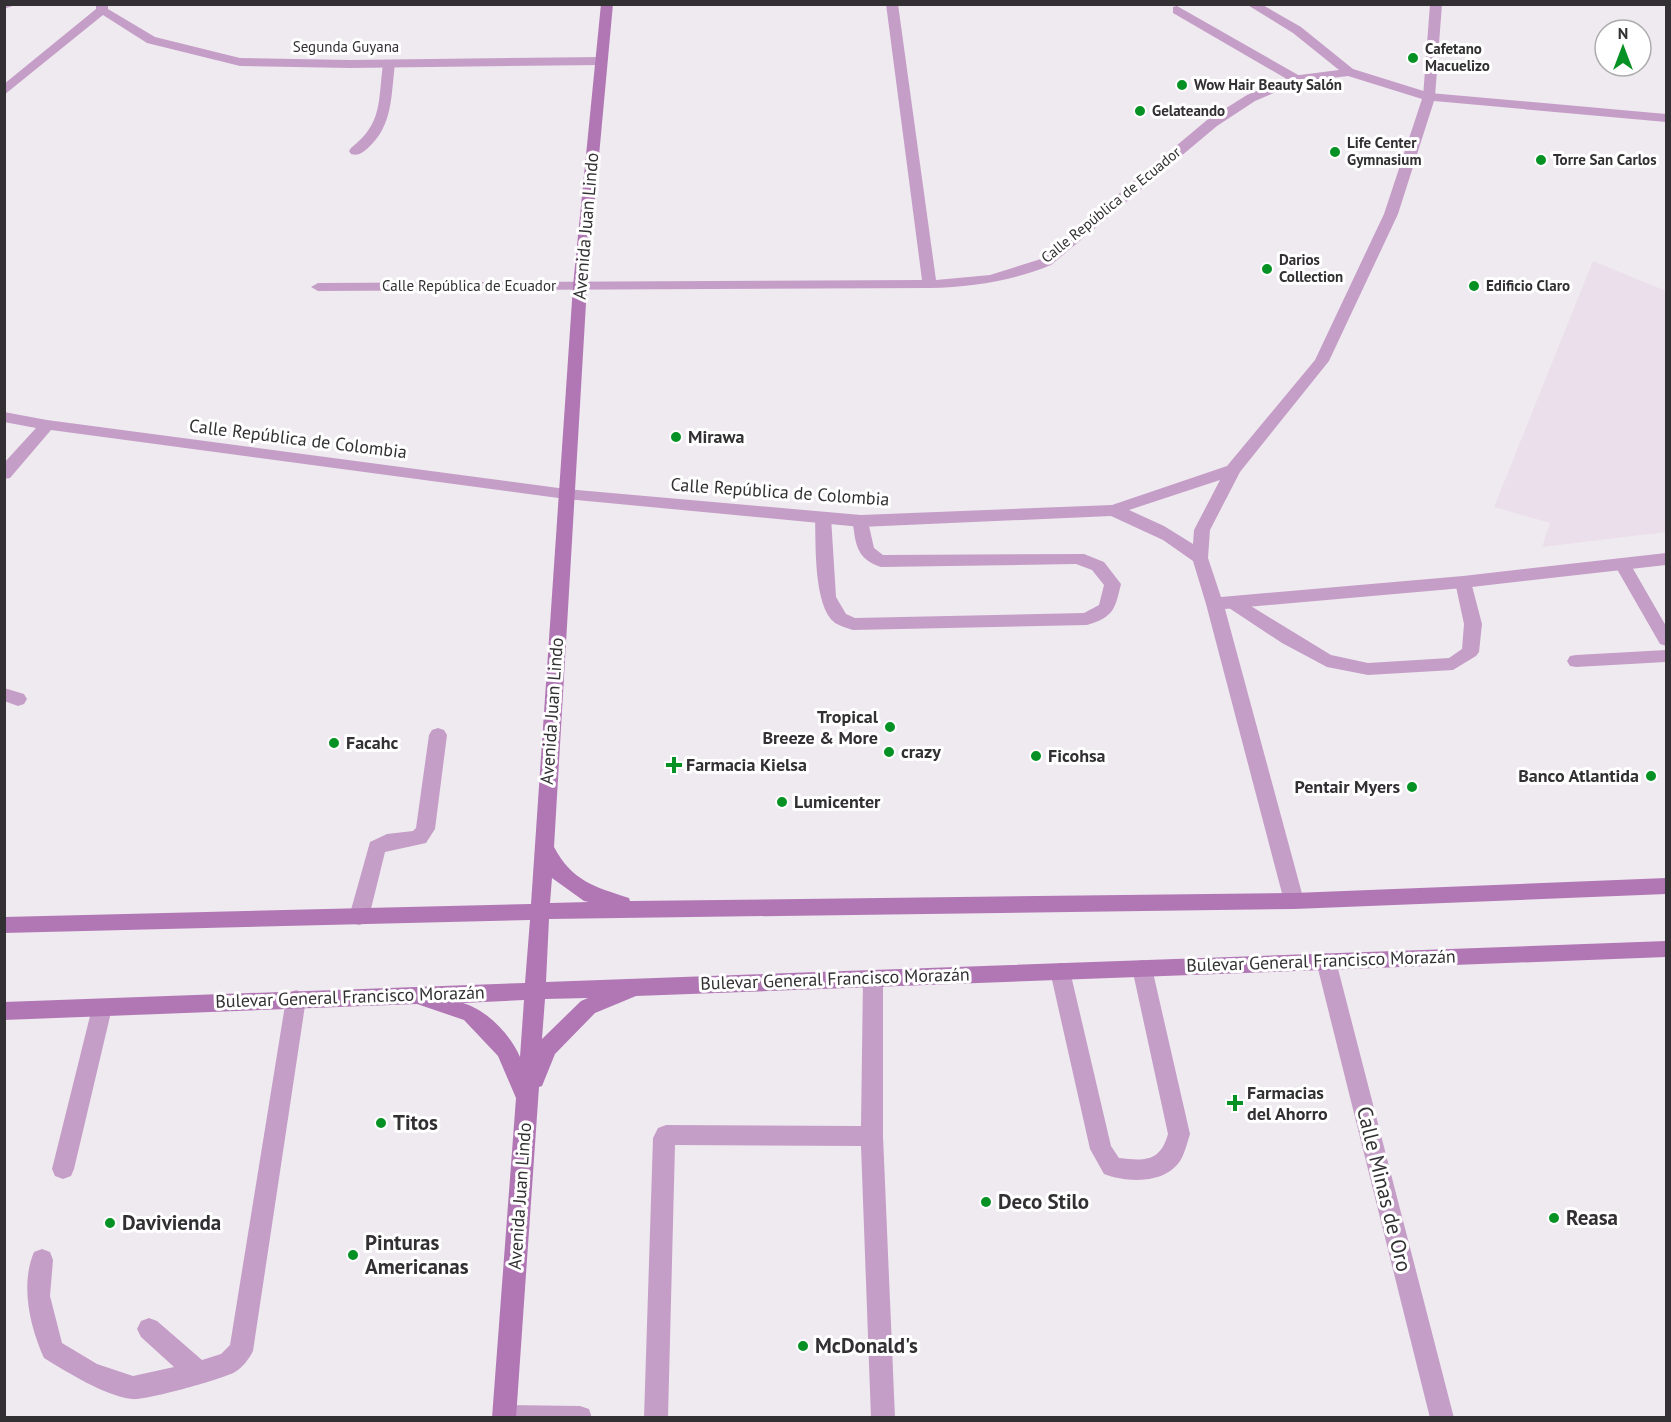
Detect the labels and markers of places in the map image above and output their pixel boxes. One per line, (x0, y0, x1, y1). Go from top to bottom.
place label: Cafetano Macuelizo (1425, 39, 1490, 75)
marker: Cafetano Macuelizo (1406, 51, 1420, 65)
place label: Wow Hair Beauty Salón (1194, 75, 1342, 94)
marker: Wow Hair Beauty Salón (1175, 78, 1189, 92)
place label: Gelateando (1152, 101, 1225, 120)
marker: Gelateando (1133, 104, 1147, 118)
place label: Life Center Gymnasium (1347, 133, 1422, 169)
marker: Life Center Gymnasium (1328, 145, 1342, 159)
place label: Torre San Carlos (1553, 150, 1657, 169)
marker: Torre San Carlos (1534, 153, 1548, 167)
place label: Darios Collection (1279, 250, 1343, 286)
marker: Darios Collection (1260, 262, 1274, 276)
place label: Edificio Claro (1486, 276, 1570, 295)
marker: Edificio Claro (1467, 279, 1481, 293)
place label: Mirawa (688, 425, 744, 448)
marker: Mirawa (669, 430, 683, 444)
place label: Tropical Breeze & More (762, 705, 879, 749)
marker: Tropical Breeze & More (883, 720, 897, 734)
place label: Facahc (346, 731, 399, 754)
marker: Facahc (327, 736, 341, 750)
place label: crazy (901, 740, 941, 763)
place label: Ficohsa (1048, 744, 1106, 767)
marker: crazy (882, 745, 896, 759)
marker: Ficohsa (1029, 749, 1043, 763)
place label: Farmacia Kielsa (686, 753, 807, 776)
marker: Farmacia Kielsa (667, 758, 681, 772)
place label: Banco Atlantida (1518, 764, 1639, 787)
marker: Banco Atlantida (1644, 769, 1658, 783)
place label: Pentair Myers (1295, 775, 1400, 798)
marker: Pentair Myers (1405, 780, 1419, 794)
place label: Lumicenter (794, 790, 881, 813)
marker: Lumicenter (775, 795, 789, 809)
place label: Farmacias del Ahorro (1247, 1081, 1328, 1125)
marker: Farmacias del Ahorro (1228, 1096, 1242, 1110)
place label: Titos (393, 1109, 438, 1136)
marker: Titos (374, 1116, 388, 1130)
place label: Deco Stilo (998, 1188, 1089, 1215)
marker: Deco Stilo (979, 1195, 993, 1209)
place label: Reasa (1566, 1204, 1618, 1231)
place label: Davivienda (122, 1209, 221, 1236)
marker: Reasa (1547, 1211, 1561, 1225)
marker: Davivienda (103, 1216, 117, 1230)
place label: Pinturas Americanas (365, 1229, 469, 1280)
marker: Pinturas Americanas (346, 1248, 360, 1262)
place label: McDonald's (815, 1332, 918, 1359)
marker: McDonald's (796, 1339, 810, 1353)

